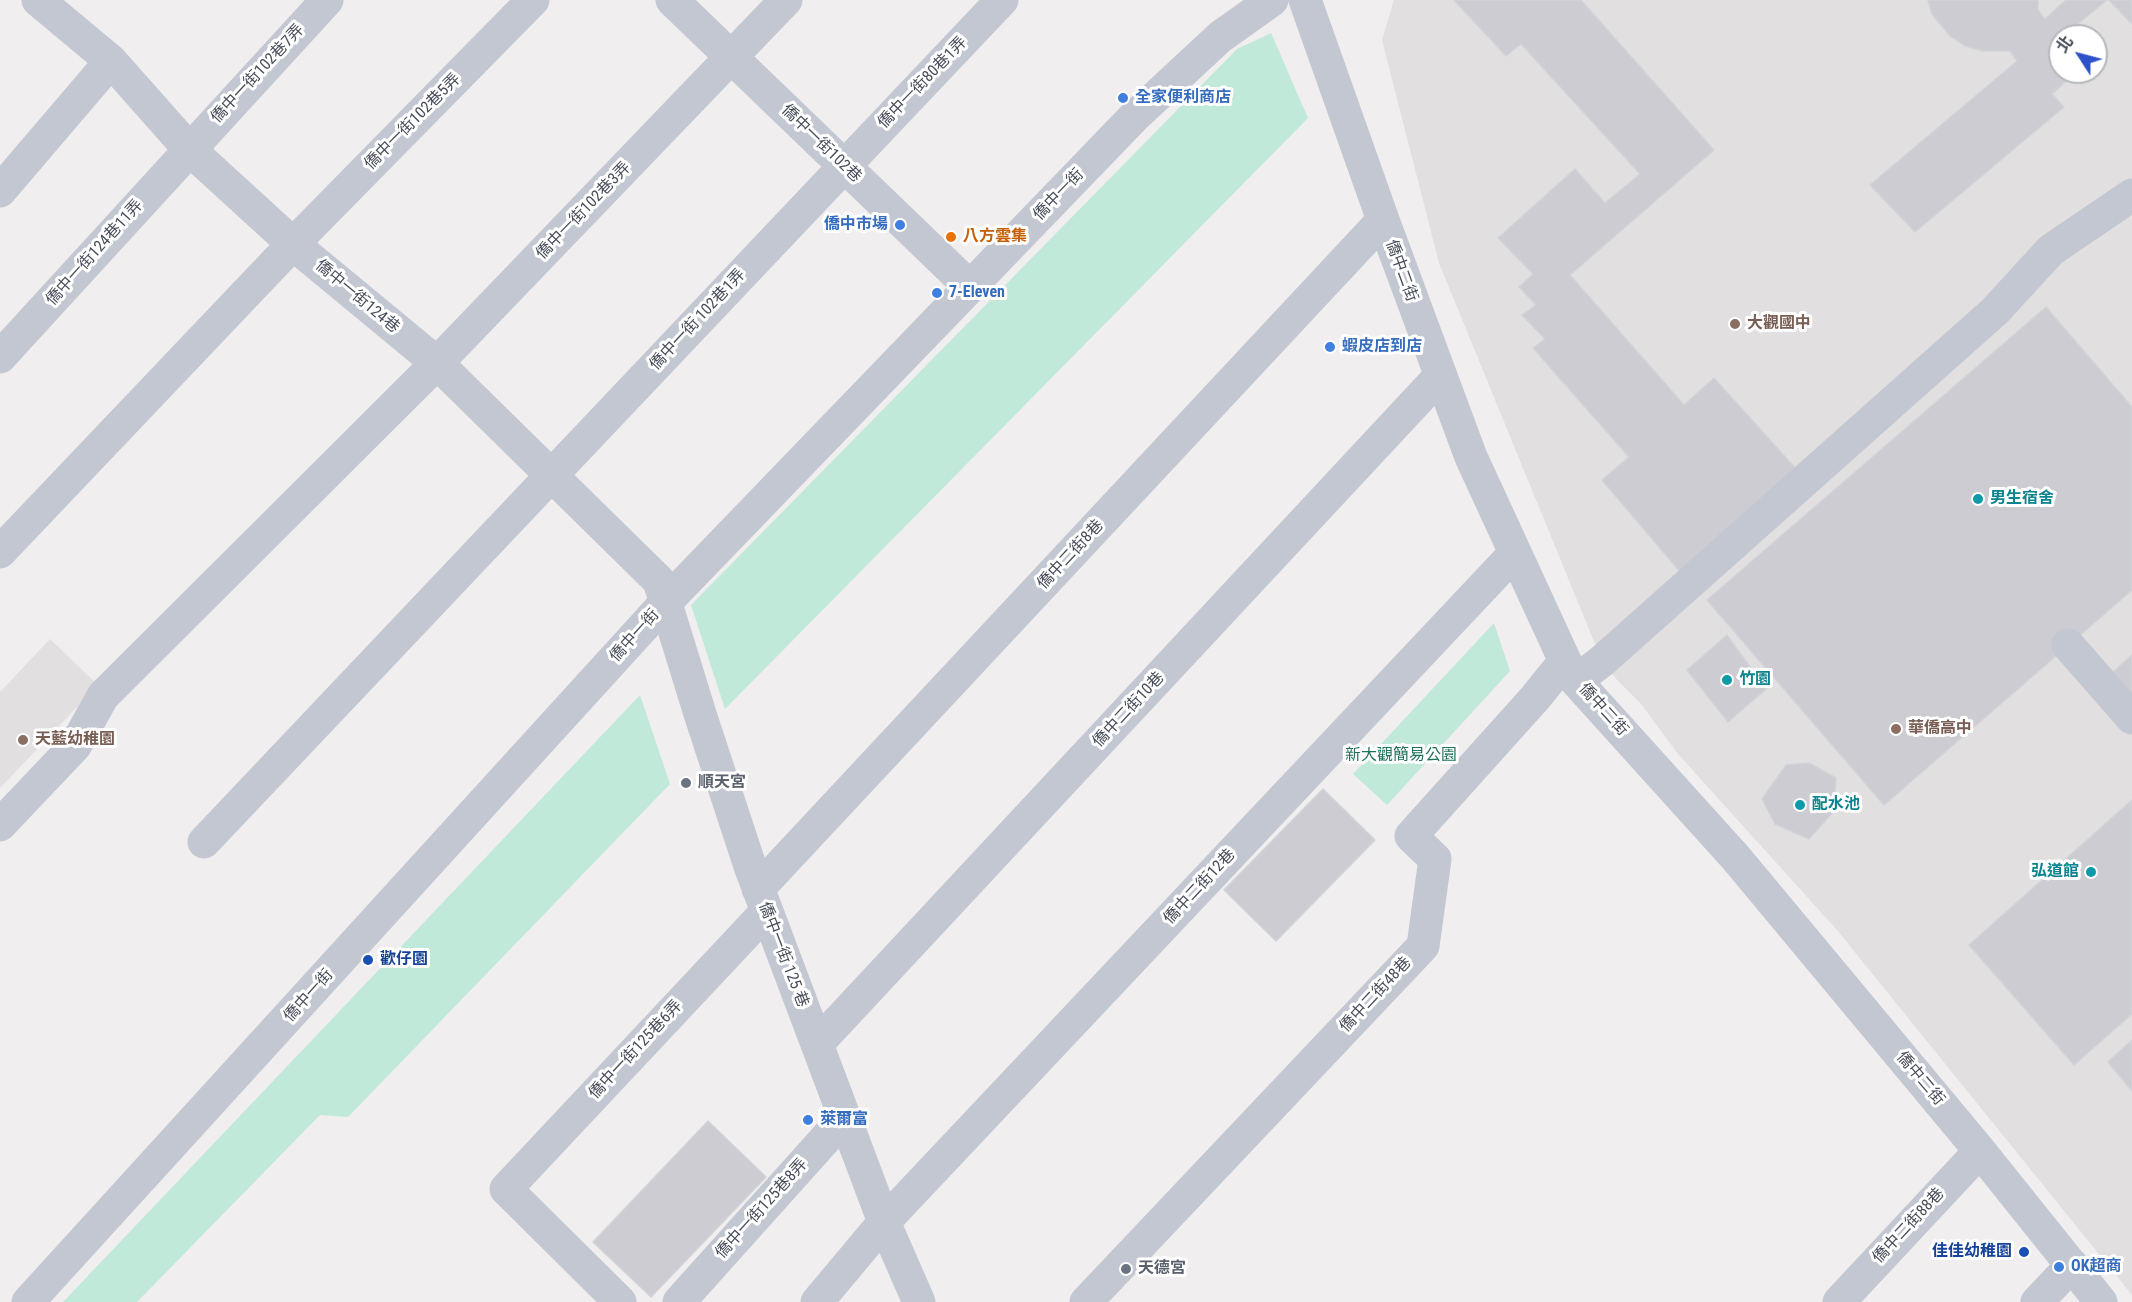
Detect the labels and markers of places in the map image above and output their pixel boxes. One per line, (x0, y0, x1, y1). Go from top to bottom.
place label: 全家便利商店 (1135, 88, 1231, 108)
marker: 全家便利商店 (1116, 91, 1130, 105)
place label: 僑中市場 (824, 215, 888, 235)
marker: 僑中市場 (893, 218, 907, 232)
place label: 八方雲集 (963, 227, 1027, 247)
marker: 八方雲集 (944, 230, 958, 244)
place label: 7-Eleven (949, 283, 1005, 303)
marker: 7-Eleven (930, 286, 944, 300)
place label: 大觀國中 (1747, 314, 1811, 334)
marker: 大觀國中 (1728, 317, 1742, 331)
place label: 蝦皮店到店 (1342, 337, 1422, 357)
marker: 蝦皮店到店 (1323, 340, 1337, 354)
place label: 男生宿舍 (1990, 489, 2054, 509)
marker: 男生宿舍 (1971, 492, 1985, 506)
place label: 竹園 (1739, 670, 1771, 690)
marker: 竹園 (1720, 673, 1734, 687)
place label: 華僑高中 (1908, 719, 1972, 739)
marker: 華僑高中 (1889, 722, 1903, 736)
place label: 天藍幼稚園 (35, 730, 115, 750)
marker: 天藍幼稚園 (16, 733, 30, 747)
place label: 順天宮 (698, 773, 746, 793)
marker: 順天宮 (679, 776, 693, 790)
place label: 配水池 (1812, 795, 1860, 815)
marker: 配水池 (1793, 798, 1807, 812)
place label: 弘道館 (2031, 862, 2079, 882)
marker: 弘道館 (2084, 865, 2098, 879)
place label: 歡仔園 (380, 950, 428, 970)
marker: 歡仔園 (361, 953, 375, 967)
place label: 萊爾富 (820, 1110, 868, 1130)
marker: 萊爾富 (801, 1113, 815, 1127)
place label: 佳佳幼稚園 (1932, 1242, 2012, 1262)
marker: 佳佳幼稚園 (2017, 1245, 2031, 1259)
place label: OK超商 (2071, 1257, 2122, 1277)
place label: 天德宮 (1138, 1259, 1186, 1279)
marker: OK超商 (2052, 1260, 2066, 1274)
marker: 天德宮 (1119, 1262, 1133, 1276)

